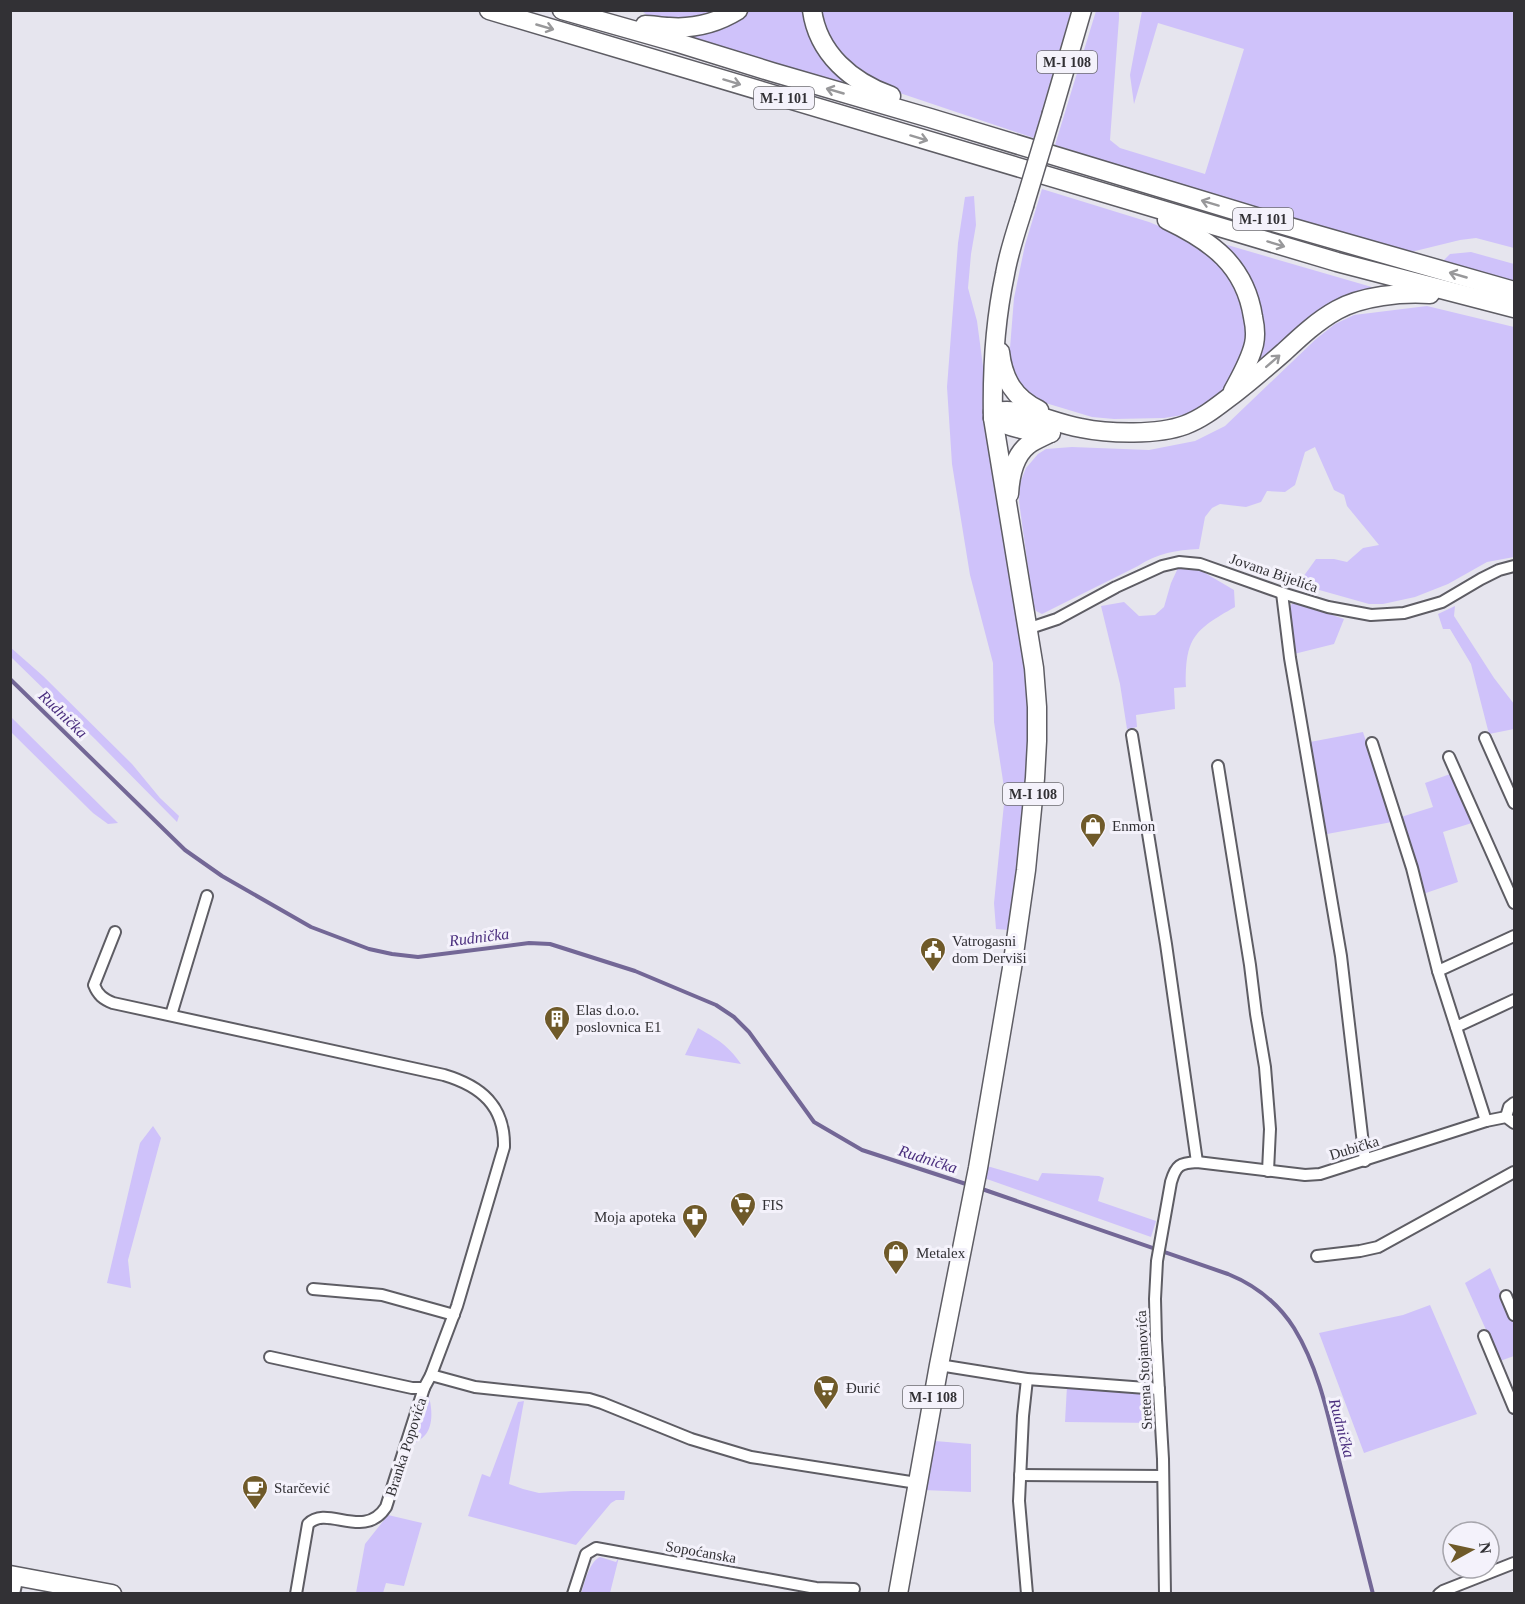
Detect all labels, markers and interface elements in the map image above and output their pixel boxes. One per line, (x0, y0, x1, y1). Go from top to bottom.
one-way arrow (535, 22, 554, 33)
road number: M-I 108 (1037, 51, 1097, 73)
one-way arrow (722, 77, 741, 88)
one-way arrow (826, 84, 845, 96)
road number: M-I 101 (754, 87, 814, 109)
one-way arrow (909, 133, 928, 144)
one-way arrow (1201, 197, 1220, 208)
road number: M-I 101 (1233, 208, 1293, 230)
one-way arrow (1266, 239, 1285, 250)
one-way arrow (1449, 269, 1468, 281)
one-way arrow (1265, 355, 1281, 368)
street label: Jovana Bijelića (1228, 550, 1320, 596)
water label: Rudnička (35, 686, 91, 741)
road number: M-I 108 (1003, 783, 1063, 805)
shop icon: Enmon (1078, 811, 1108, 849)
place label: Enmon (1112, 818, 1156, 834)
water label: Rudnička (447, 925, 510, 949)
place label: Vatrogasni dom Derviši (952, 933, 1027, 966)
public building icon: Vatrogasni dom Derviši (918, 935, 948, 973)
place label: Elas d.o.o. poslovnica E1 (576, 1002, 661, 1035)
building icon: Elas d.o.o. poslovnica E1 (542, 1004, 572, 1042)
street label: Dubička (1327, 1133, 1381, 1163)
water label: Rudnička (896, 1141, 959, 1176)
supermarket icon: FIS (728, 1190, 758, 1228)
place label: FIS (762, 1197, 784, 1213)
pharmacy icon: Moja apoteka (680, 1202, 710, 1240)
place label: Moja apoteka (594, 1209, 676, 1225)
shop icon: Metalex (881, 1238, 911, 1276)
place label: Metalex (916, 1245, 966, 1261)
street label: Sretena Stojanovića (1133, 1310, 1155, 1430)
supermarket icon: Đurić (811, 1373, 841, 1411)
place label: Đurić (846, 1380, 880, 1396)
road number: M-I 108 (903, 1386, 963, 1408)
street label: Branka Popovića (382, 1395, 430, 1498)
water label: Rudnička (1326, 1396, 1358, 1459)
cafe icon: Starčević (240, 1473, 270, 1511)
place label: Starčević (274, 1480, 330, 1496)
north arrow (1441, 1520, 1501, 1580)
street label: Sopoćanska (664, 1538, 738, 1566)
text: N (1476, 1541, 1495, 1555)

